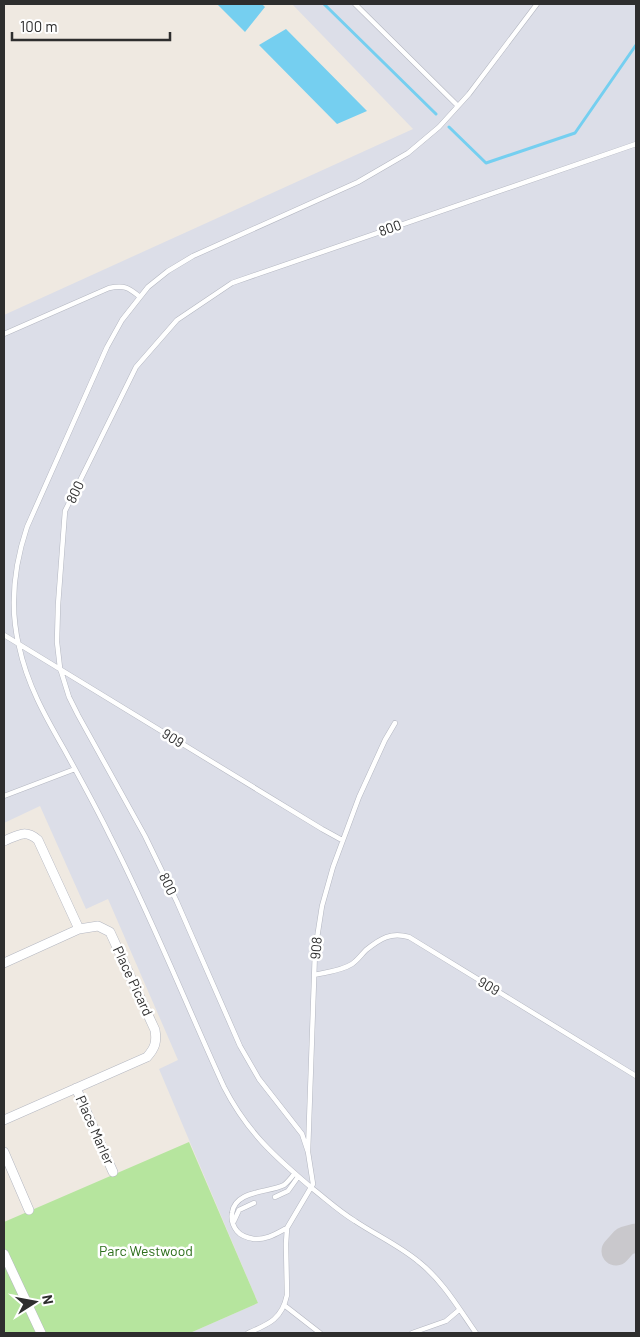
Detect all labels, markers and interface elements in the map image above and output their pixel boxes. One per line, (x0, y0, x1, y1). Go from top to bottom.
scale bar (12, 10, 170, 42)
text: 100 m (20, 17, 58, 35)
street label: 800 (376, 216, 404, 239)
street label: 800 (62, 478, 87, 506)
street label: 909 (159, 724, 187, 751)
street label: 800 (156, 870, 181, 898)
street label: 908 (306, 936, 325, 960)
street label: Place Picard (110, 943, 157, 1018)
street label: 909 (475, 972, 503, 999)
street label: Place Marler (73, 1092, 118, 1167)
park label: Parc Westwood (99, 1242, 193, 1259)
north arrow (10, 1277, 60, 1327)
text: N (39, 1293, 57, 1306)

